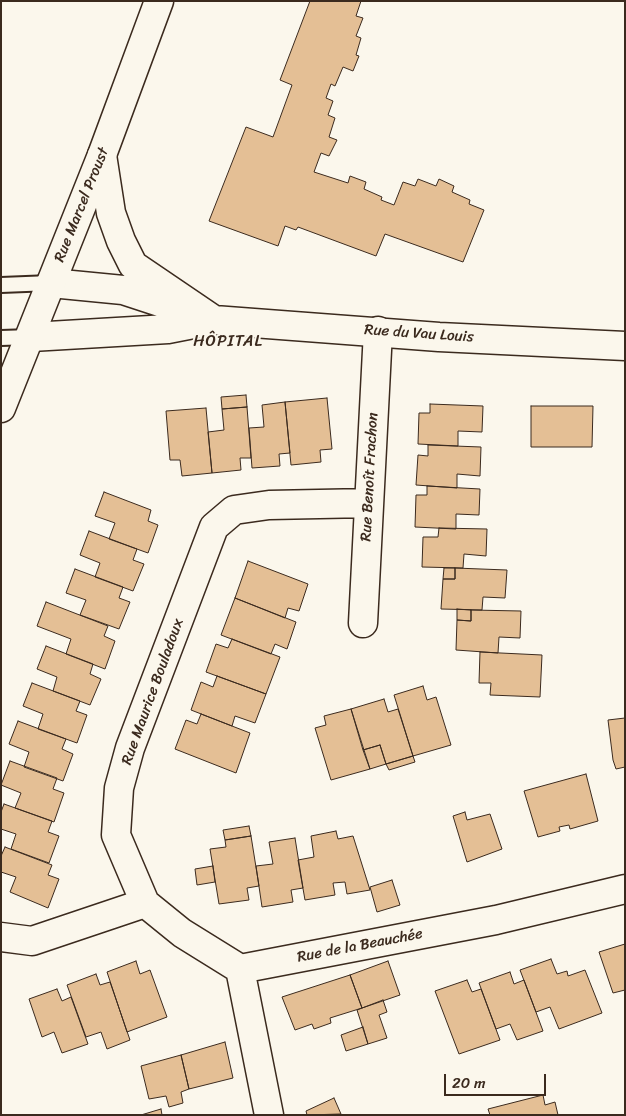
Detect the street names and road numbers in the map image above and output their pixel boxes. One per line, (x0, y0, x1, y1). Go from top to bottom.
street label: Rue Marcel Proust (51, 145, 113, 265)
street label: Rue du Vau Louis (364, 321, 474, 347)
street label: Rue Benoît Frachon (358, 412, 382, 542)
street label: Rue Maurice Bouladoux (118, 617, 188, 767)
street label: Rue de la Beauchée (296, 925, 424, 967)

